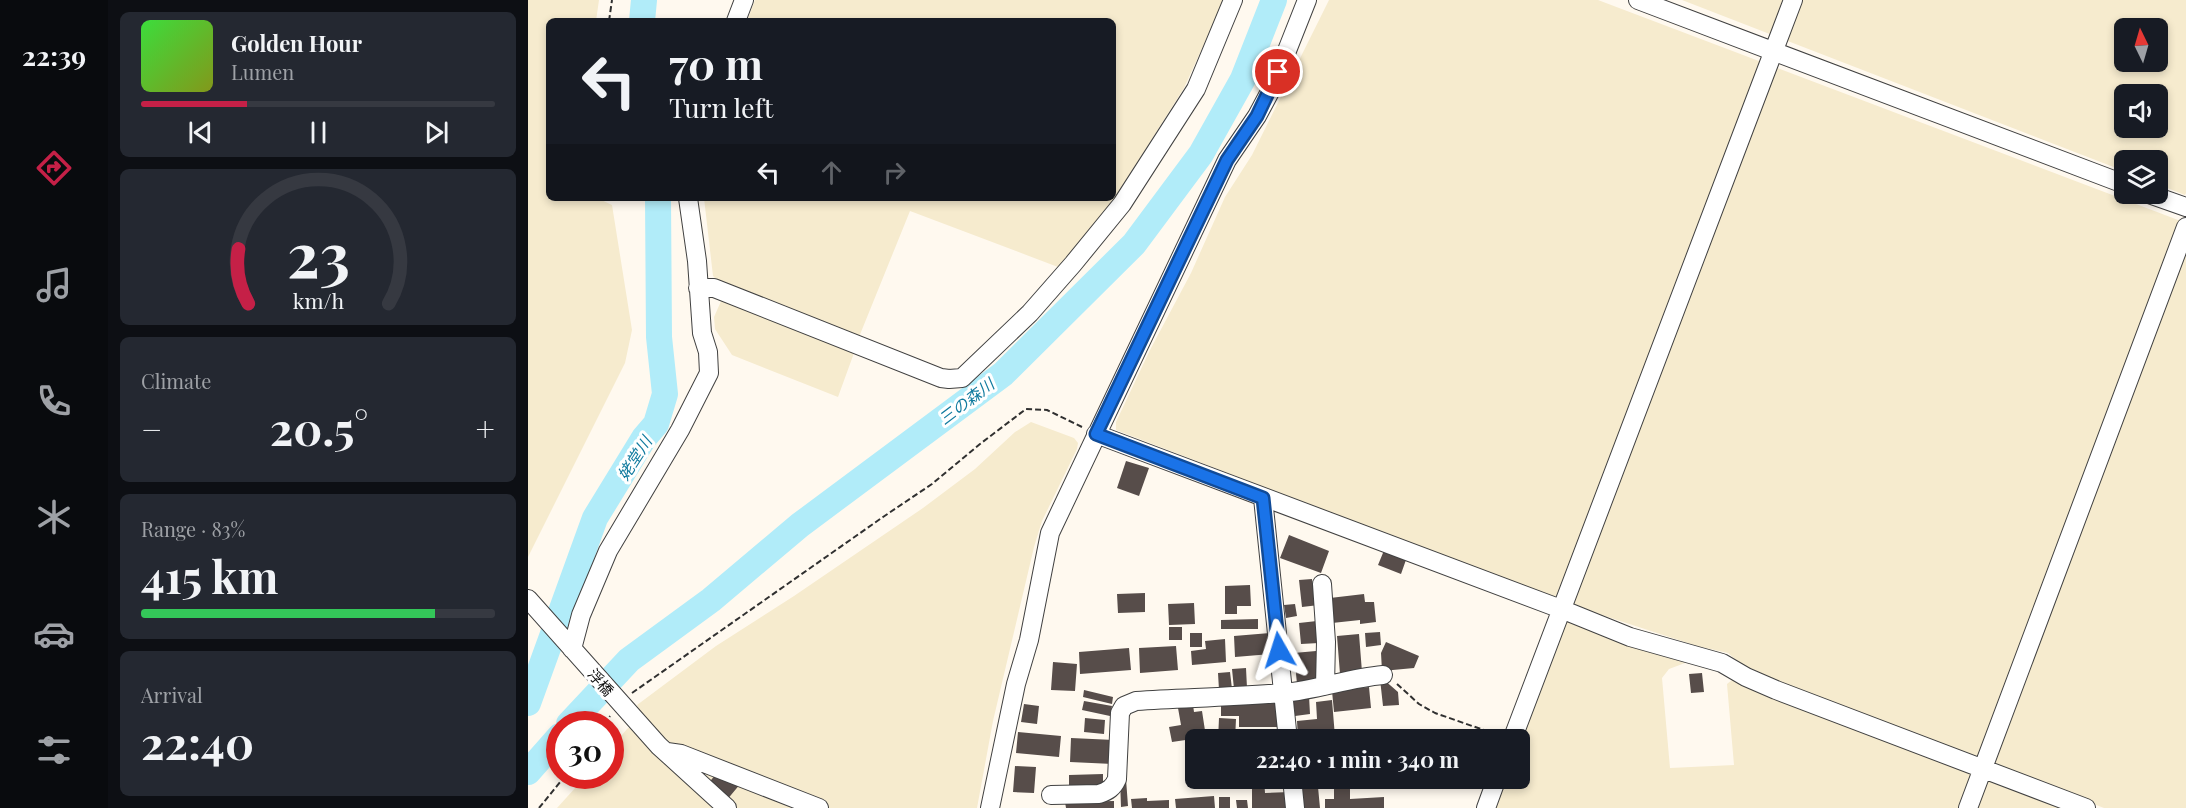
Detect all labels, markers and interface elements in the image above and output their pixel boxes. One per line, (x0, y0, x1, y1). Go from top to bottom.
north arrow (2114, 18, 2168, 72)
map controls (2114, 18, 2168, 204)
text: Golden Hour (231, 28, 362, 58)
text: 70 m (669, 35, 763, 91)
text: 22:39 (22, 37, 86, 73)
icon: left (570, 42, 648, 120)
pin (1252, 46, 1303, 97)
icon: arrive (1261, 55, 1294, 88)
text: Lumen (231, 58, 294, 85)
button: sound (2114, 84, 2168, 138)
text: Turn left (669, 89, 773, 125)
icon: previous (184, 116, 217, 149)
icon: pause (302, 116, 335, 149)
icon: next (420, 116, 453, 149)
icon: directions (33, 147, 75, 189)
button: layers (2114, 150, 2168, 204)
icon: left (752, 156, 785, 189)
icon: ahead (815, 156, 848, 189)
icon: right (878, 156, 911, 189)
text: 23 (286, 210, 350, 294)
icon: music (33, 264, 75, 306)
text: km/h (292, 286, 344, 314)
text: Climate (141, 367, 211, 394)
water label: 三の森川 (934, 372, 999, 429)
icon: phone (33, 380, 75, 422)
text: 20.5° (270, 397, 368, 457)
text: − (141, 406, 162, 450)
text: + (476, 406, 495, 450)
water label: 姥堂川 (612, 430, 657, 484)
icon: climate (33, 496, 75, 538)
text: Range · 83% (141, 515, 245, 542)
text: 415 km (141, 545, 278, 605)
icon: car (33, 613, 75, 655)
position arrow (1247, 618, 1311, 682)
street label: 浮橋 (584, 664, 618, 700)
text: Arrival (141, 681, 203, 708)
text: 22:40 (141, 711, 254, 771)
speed limit sign: 30 (546, 711, 624, 789)
icon: filters (33, 729, 75, 771)
text: 22:40 · 1 min · 340 m (1256, 744, 1459, 774)

